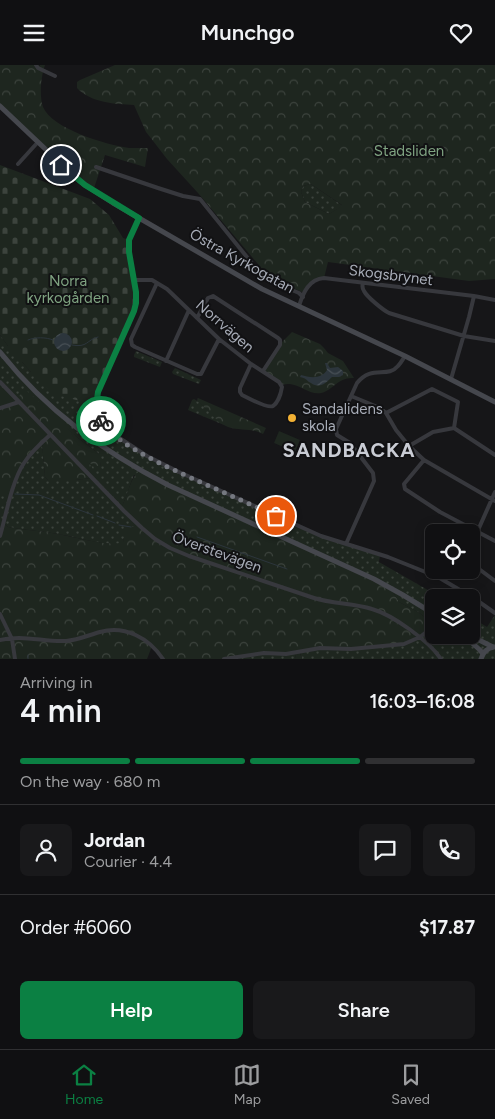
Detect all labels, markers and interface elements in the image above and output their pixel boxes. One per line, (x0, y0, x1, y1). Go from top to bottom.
icon: menu (20, 19, 48, 47)
text: Munchgo (201, 19, 294, 46)
icon: heart (447, 19, 475, 47)
park label: Stadsliden (374, 142, 444, 160)
pin (40, 144, 82, 186)
icon: home (47, 151, 75, 179)
street label: Östra Kyrkogatan (187, 225, 297, 297)
street label: Skogsbrynet (348, 261, 435, 289)
park label: Norra kyrkogården (27, 272, 109, 307)
street label: Norrvägen (192, 296, 258, 356)
courier (76, 396, 126, 446)
place label: Sandalidens skola (302, 400, 383, 435)
icon: bike (87, 407, 115, 435)
marker: Sandalidens skola (286, 412, 298, 424)
district label: SANDBACKA (283, 438, 415, 462)
pin (255, 495, 297, 537)
icon: bag (262, 502, 290, 530)
map controls (425, 524, 480, 644)
button: locate (425, 524, 480, 579)
street label: Överstevägen (170, 527, 264, 577)
button: layers (425, 589, 480, 644)
text: Arriving in (20, 673, 92, 692)
text: 16:03–16:08 (369, 690, 475, 713)
text: 4 min (20, 692, 102, 730)
text: On the way · 680 m (20, 772, 160, 791)
button: person (20, 824, 72, 876)
button: chat (359, 824, 411, 876)
button: phone (423, 824, 475, 876)
text: Jordan (84, 829, 145, 852)
text: Courier · 4.4 (84, 852, 172, 871)
text: Order #6060 (20, 916, 132, 939)
text: $17.87 (419, 916, 475, 939)
button: Help (20, 981, 243, 1039)
button: Share (253, 981, 475, 1039)
tab: Home (65, 1061, 103, 1108)
tab: Map (233, 1061, 261, 1108)
tab: Saved (391, 1061, 430, 1108)

